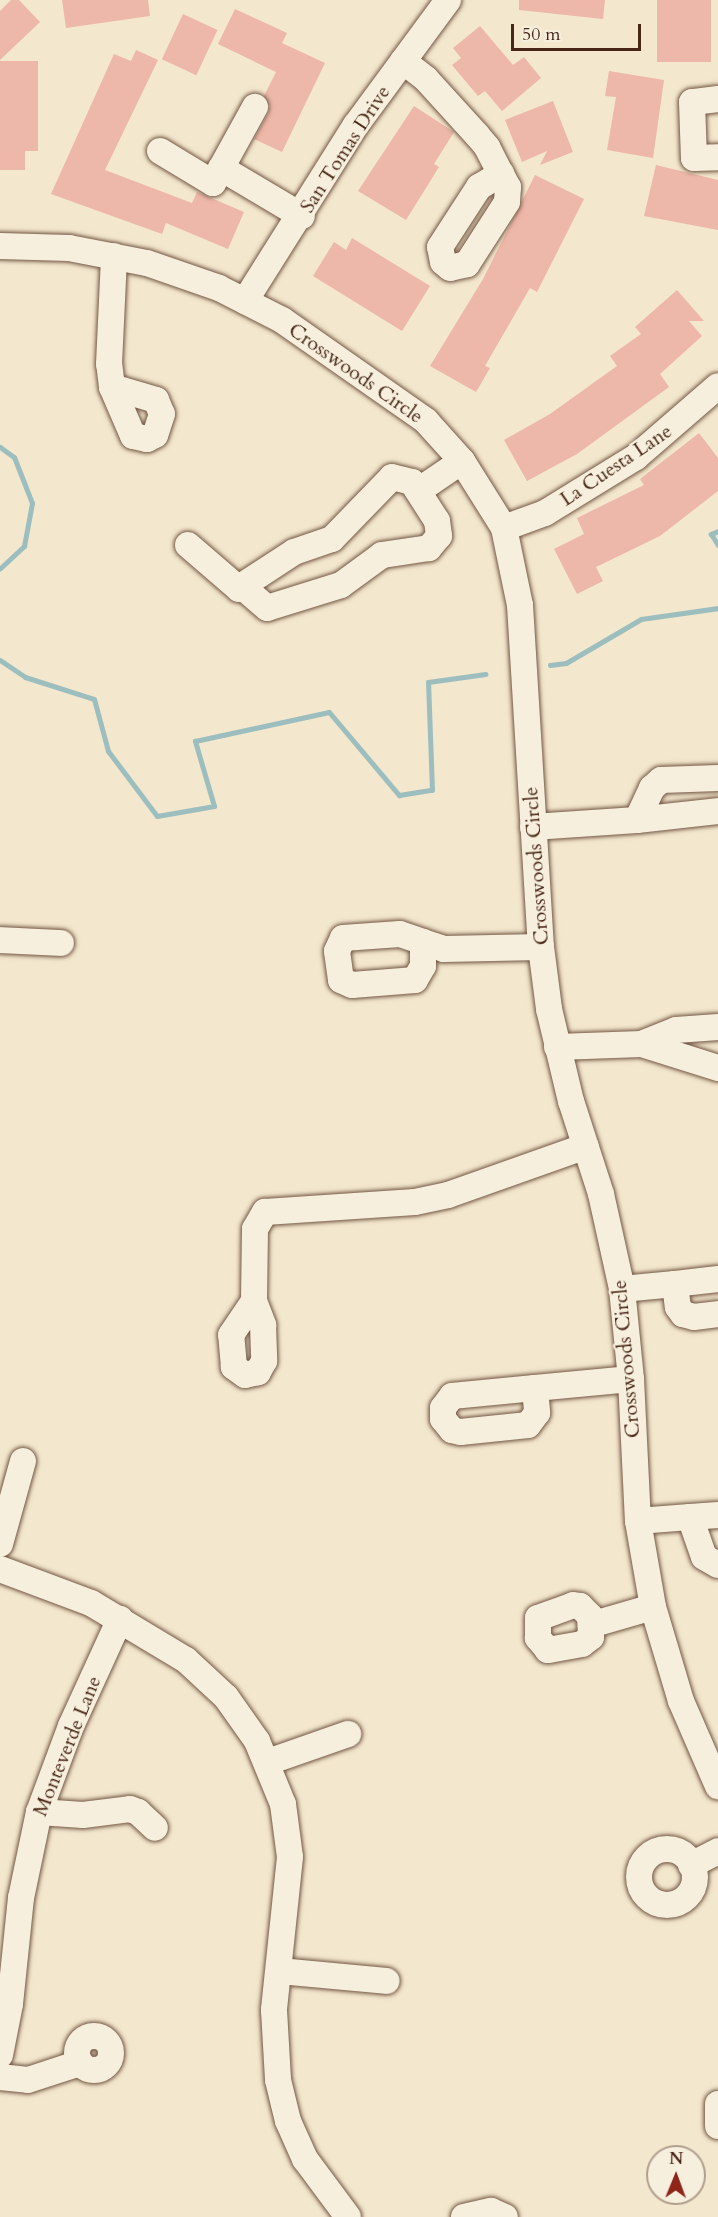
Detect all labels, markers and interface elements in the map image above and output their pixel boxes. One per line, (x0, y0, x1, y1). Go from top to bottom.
scale bar (514, 12, 644, 50)
text: 50 m (522, 22, 561, 47)
street label: San Tomas Drive (295, 81, 395, 217)
street label: Crosswoods Circle (284, 318, 428, 428)
street label: La Cuesta Lane (556, 419, 676, 511)
street label: Crosswoods Circle (518, 786, 554, 946)
street label: Crosswoods Circle (607, 1279, 645, 1439)
street label: Monteverde Lane (28, 1672, 106, 1820)
north arrow (646, 2145, 706, 2205)
text: N (669, 2148, 683, 2170)

